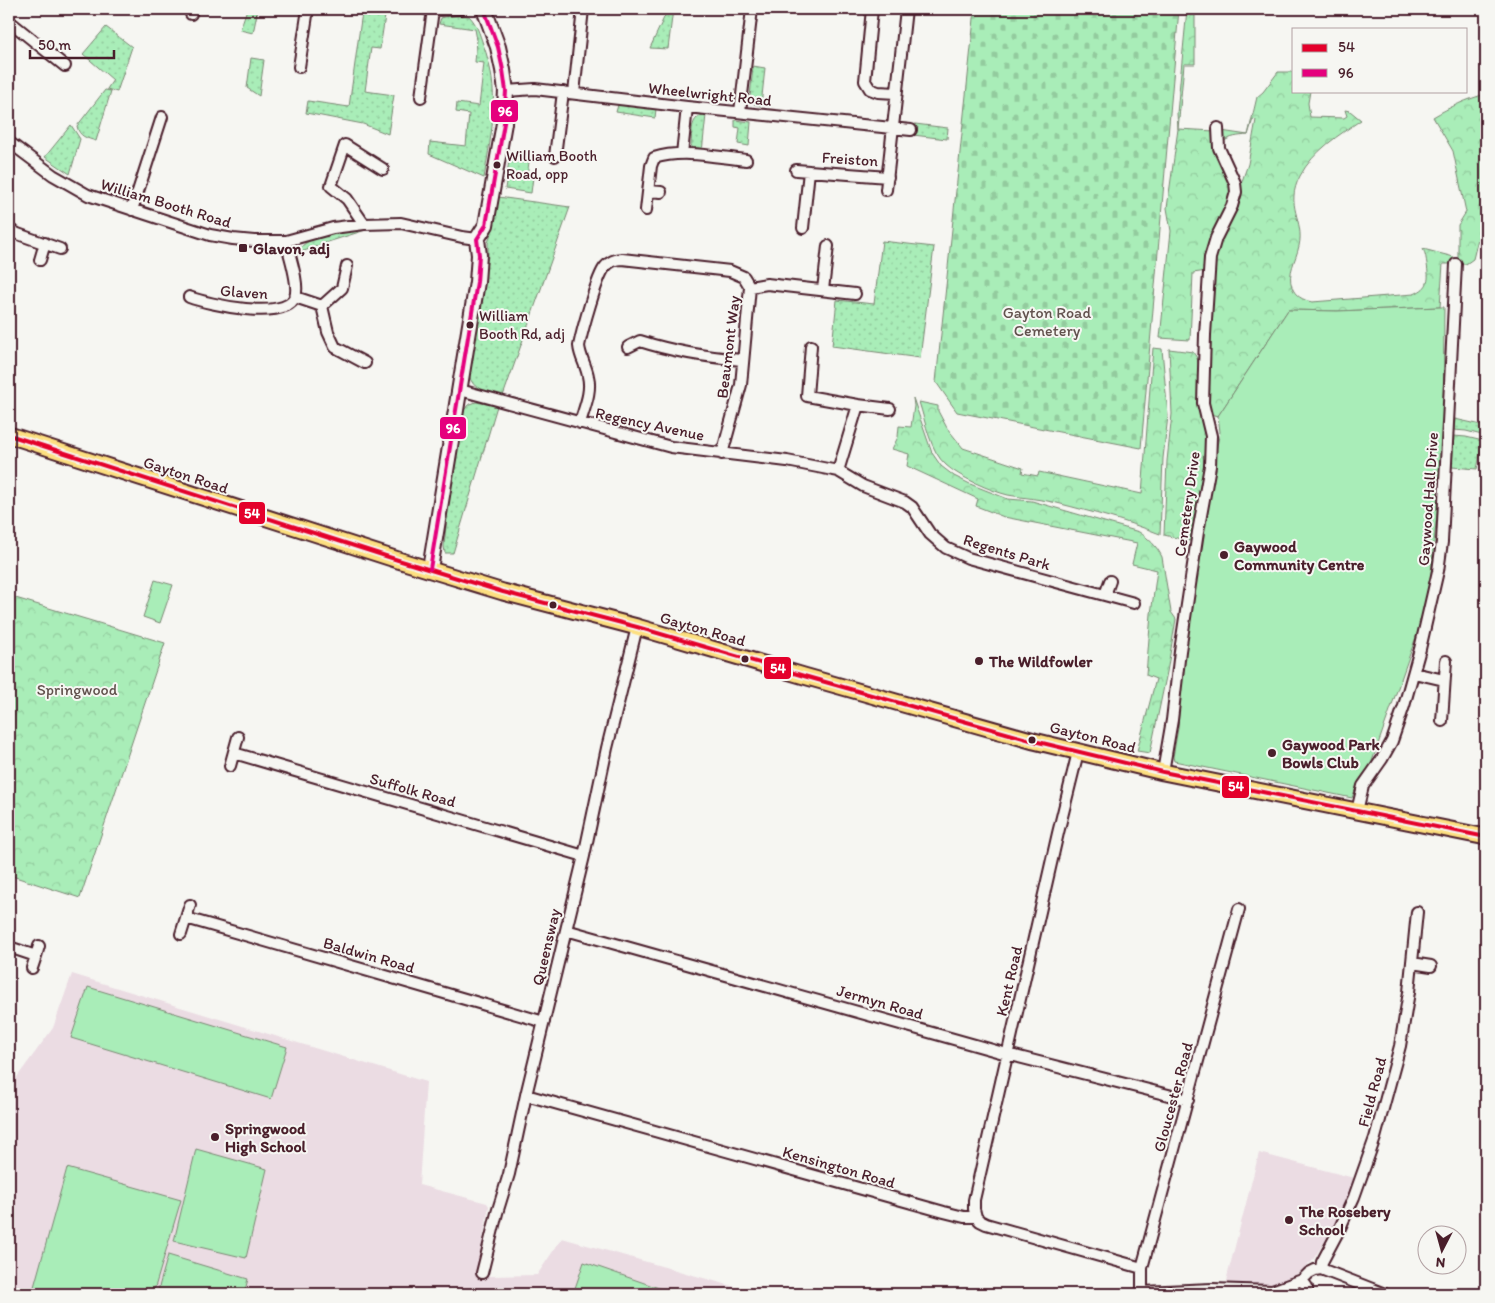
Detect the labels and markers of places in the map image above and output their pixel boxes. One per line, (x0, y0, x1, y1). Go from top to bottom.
place label: William Booth Road, opp (506, 147, 597, 183)
marker: William Booth Road, opp (492, 160, 502, 170)
place label: Glavon, adj (253, 239, 330, 259)
marker: Glavon, adj (237, 242, 249, 254)
place label: William Booth Rd, adj (479, 307, 565, 343)
marker: William Booth Rd, adj (465, 320, 475, 330)
place label: Gaywood Community Centre (1234, 537, 1365, 575)
marker: Gaywood Community Centre (1218, 549, 1230, 561)
unlabelled marker (548, 600, 558, 610)
place label: The Wildfowler (988, 652, 1093, 671)
unlabelled marker (740, 654, 750, 664)
marker: The Wildfowler (973, 655, 985, 667)
unlabelled marker (1027, 735, 1037, 745)
place label: Gaywood Park Bowls Club (1282, 735, 1381, 772)
marker: Gaywood Park Bowls Club (1266, 747, 1278, 759)
place label: Springwood High School (225, 1119, 307, 1157)
marker: Springwood High School (209, 1131, 221, 1143)
place label: The Rosebery School (1298, 1202, 1391, 1239)
marker: The Rosebery School (1283, 1214, 1295, 1226)

